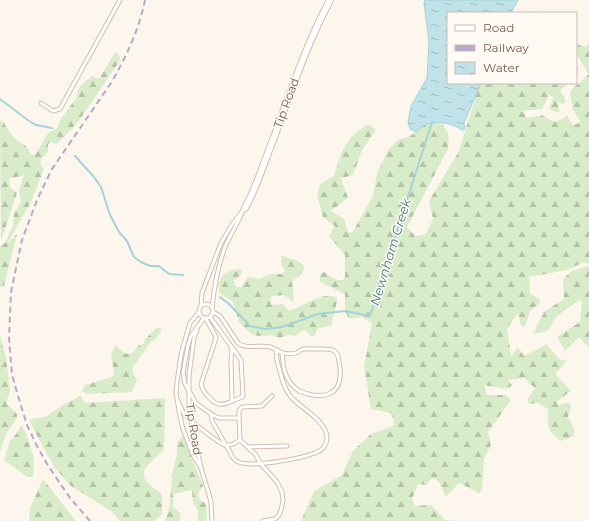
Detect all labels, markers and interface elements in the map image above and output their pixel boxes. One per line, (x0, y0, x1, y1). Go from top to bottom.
legend (447, 12, 577, 84)
text: Road (483, 20, 514, 35)
text: Railway (483, 40, 529, 55)
text: Water (483, 60, 520, 75)
street label: Tip Road (270, 76, 302, 130)
water label: Newnham Creek (366, 195, 414, 307)
street label: Tip Road (182, 402, 206, 456)

